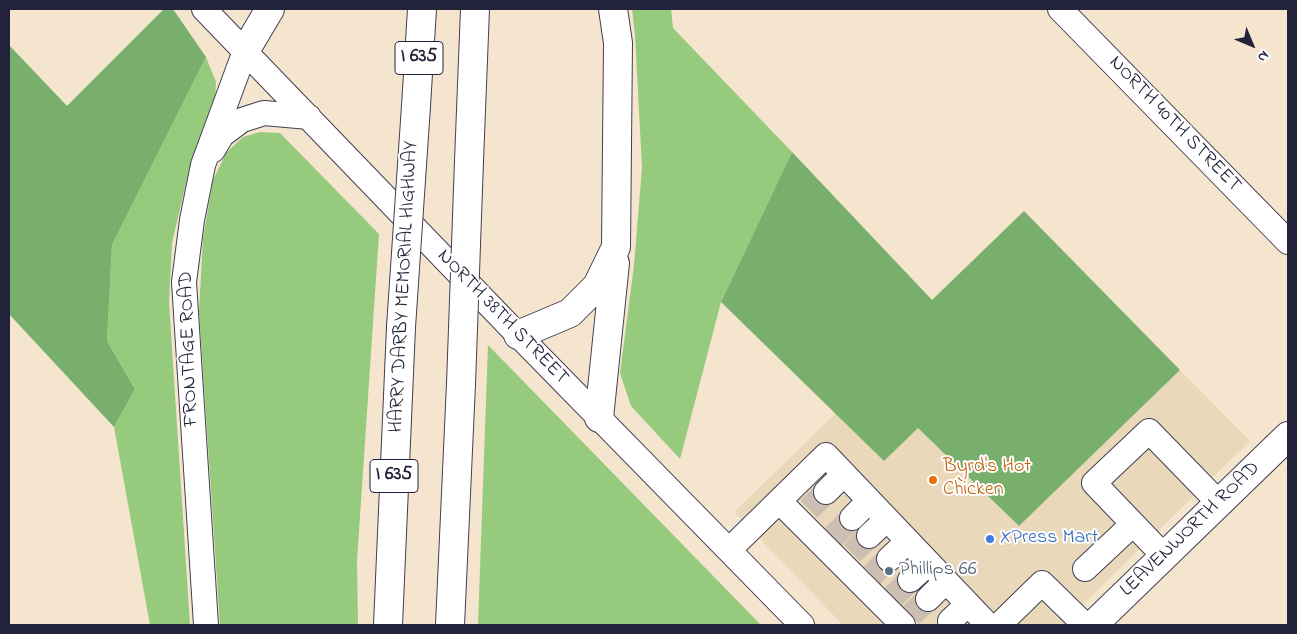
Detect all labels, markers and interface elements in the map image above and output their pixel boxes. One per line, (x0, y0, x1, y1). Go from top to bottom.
north arrow (1227, 20, 1277, 70)
road number: I 635 (395, 42, 443, 74)
text: N (1252, 45, 1274, 67)
street label: NORTH 40TH STREET (1103, 52, 1245, 198)
street label: HARRY DARBY MEMORIAL HIGHWAY (385, 140, 425, 434)
street label: NORTH 38TH STREET (431, 245, 573, 391)
street label: FRONTAGE ROAD (175, 271, 205, 427)
place label: Byrd's Hot Chicken (943, 456, 1031, 503)
street label: LEAVENWORTH ROAD (1116, 457, 1266, 603)
road number: I 635 (370, 460, 418, 492)
marker: Byrd's Hot Chicken (927, 474, 939, 486)
place label: XPress Mart (1000, 527, 1098, 551)
marker: XPress Mart (984, 533, 996, 545)
place label: Phillips 66 (899, 559, 976, 583)
marker: Phillips 66 (883, 565, 895, 577)

